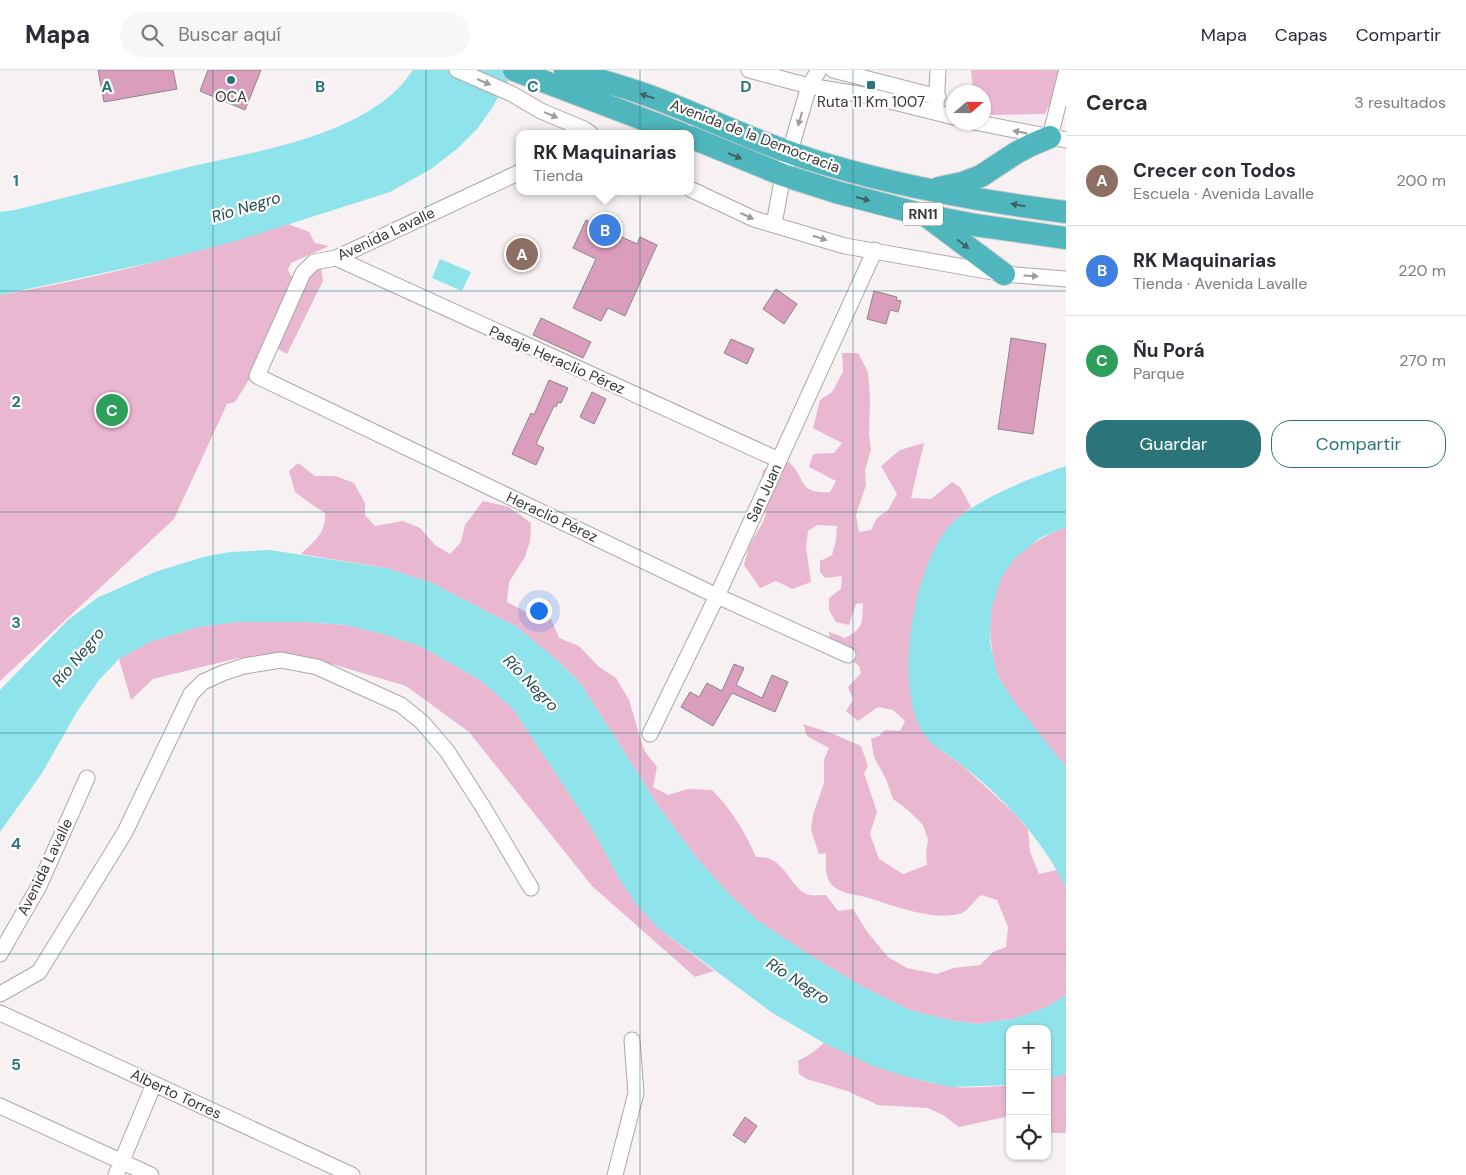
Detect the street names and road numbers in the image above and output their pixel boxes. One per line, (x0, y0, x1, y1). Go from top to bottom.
street label: Avenida de la Democracia (667, 94, 843, 178)
road number: RN11 (903, 202, 943, 226)
street label: Avenida Lavalle (334, 203, 438, 265)
street label: Pasaje Heraclio Pérez (486, 321, 628, 399)
street label: San Juan (742, 461, 786, 525)
street label: Heraclio Pérez (503, 487, 601, 547)
street label: Avenida Lavalle (13, 815, 77, 919)
street label: Alberto Torres (127, 1064, 225, 1124)

